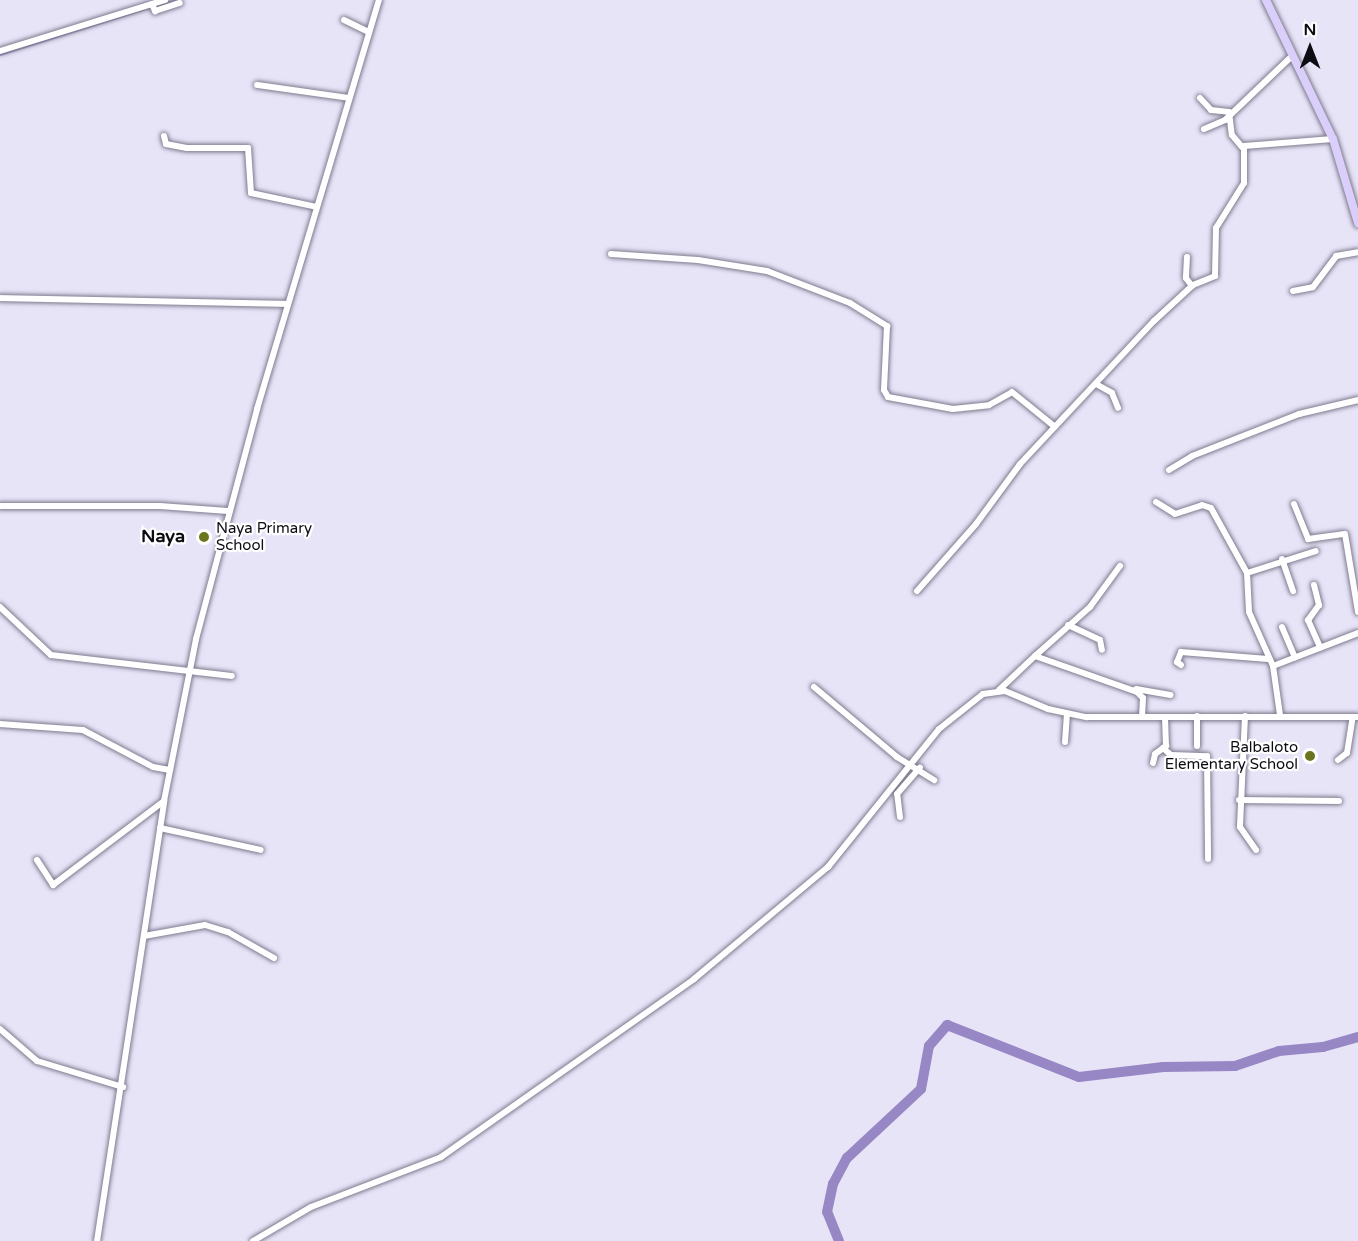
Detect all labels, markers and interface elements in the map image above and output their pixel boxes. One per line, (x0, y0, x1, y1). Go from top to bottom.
north arrow (1280, 18, 1340, 78)
text: N (1304, 20, 1316, 40)
place label: Naya Primary School (216, 519, 312, 554)
district label: Naya (141, 525, 185, 547)
marker: Naya Primary School (197, 530, 211, 544)
place label: Balbaloto Elementary School (1165, 738, 1298, 773)
marker: Balbaloto Elementary School (1303, 749, 1317, 763)

